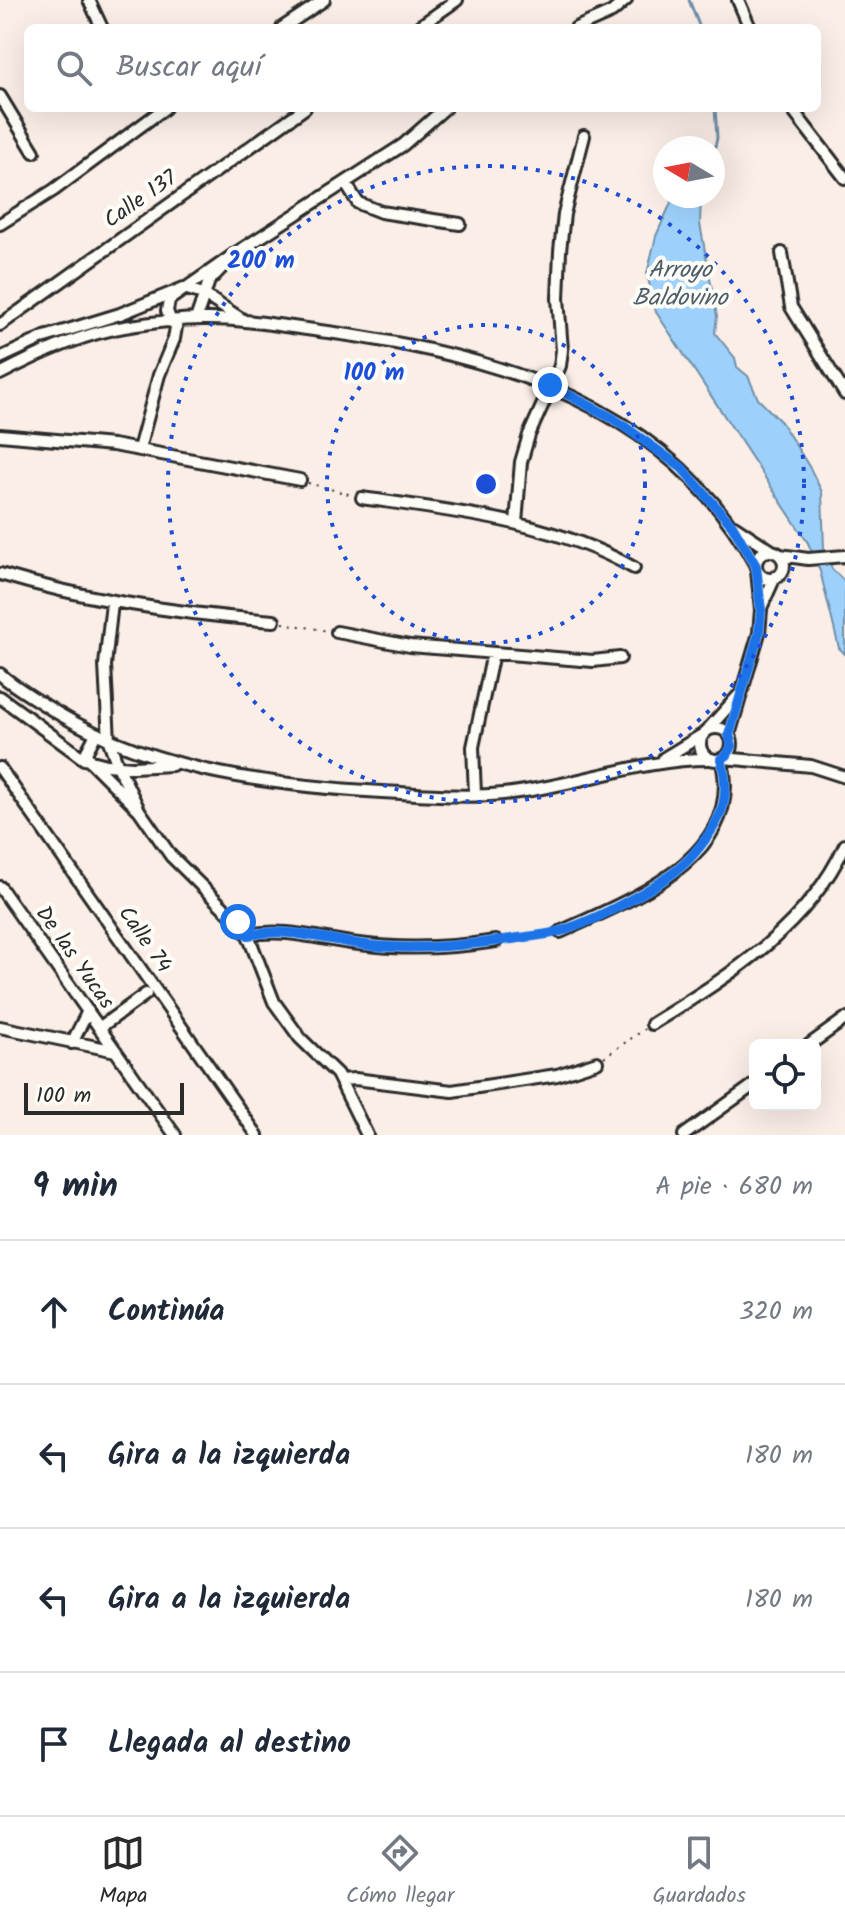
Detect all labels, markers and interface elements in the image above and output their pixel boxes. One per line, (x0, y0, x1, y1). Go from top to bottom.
search box (24, 24, 821, 112)
text: Buscar aquí (116, 44, 262, 92)
icon: search (52, 46, 96, 90)
north arrow (653, 136, 725, 208)
street label: Calle 137 (97, 161, 186, 238)
text: 200 m (227, 242, 295, 281)
water label: Arroyo Baldovino (633, 251, 730, 318)
text: 100 m (344, 354, 404, 393)
route end (532, 367, 568, 403)
centre of rings (472, 470, 500, 498)
street label: De las Yucas (25, 899, 123, 1018)
street label: Calle 74 (108, 899, 180, 981)
route start (220, 904, 256, 940)
map controls (749, 1039, 821, 1111)
button: locate (749, 1039, 821, 1111)
scale bar (24, 1079, 184, 1115)
text: 100 m (36, 1079, 91, 1114)
text: 9 min (32, 1160, 118, 1214)
text: A pie · 680 m (655, 1166, 813, 1208)
text: Continúa (108, 1288, 224, 1336)
icon: ahead (32, 1290, 76, 1334)
text: 320 m (739, 1291, 813, 1333)
text: Gira a la izquierda (108, 1432, 350, 1480)
icon: left (32, 1434, 76, 1478)
text: 180 m (745, 1435, 813, 1477)
text: Gira a la izquierda (108, 1576, 350, 1624)
icon: left (32, 1578, 76, 1622)
text: 180 m (745, 1579, 813, 1621)
text: Llegada al destino (108, 1720, 351, 1768)
icon: arrive (32, 1722, 76, 1766)
tab: Mapa (99, 1831, 148, 1914)
tab: Cómo llegar (346, 1831, 454, 1914)
tab: Guardados (653, 1831, 746, 1914)

